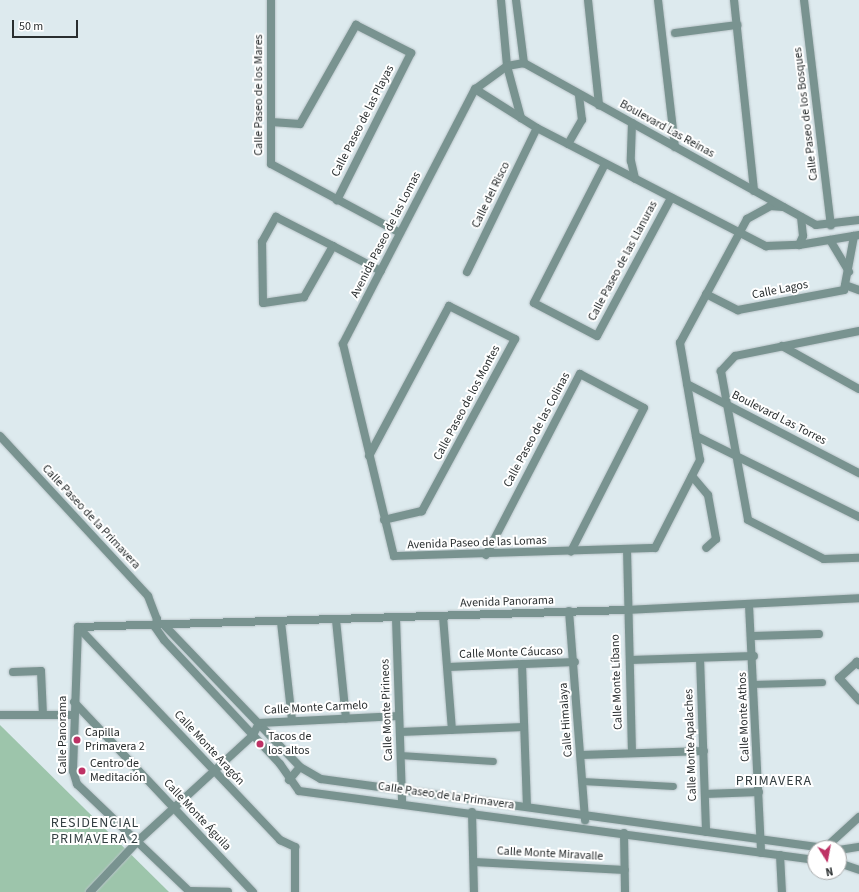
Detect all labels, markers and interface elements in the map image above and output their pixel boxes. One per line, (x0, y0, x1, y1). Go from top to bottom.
scale bar (14, 12, 80, 38)
text: 50 m (19, 18, 43, 35)
street label: Calle Paseo de los Mares (252, 34, 266, 156)
street label: Calle Paseo de los Bosques (791, 46, 821, 182)
street label: Calle Paseo de las Playas (329, 63, 397, 179)
street label: Boulevard Las Reinas (617, 97, 717, 161)
street label: Calle del Risco (469, 159, 513, 231)
street label: Avenida Paseo de las Lomas (348, 170, 424, 300)
street label: Calle Paseo de las Llanuras (585, 198, 661, 324)
street label: Calle Lagos (751, 278, 809, 302)
street label: Calle Paseo de los Montes (431, 343, 503, 463)
street label: Calle Paseo de las Colinas (501, 370, 573, 490)
street label: Boulevard Las Torres (729, 388, 829, 448)
street label: Calle Paseo de la Primavera (39, 462, 143, 572)
street label: Avenida Paseo de las Lomas (407, 533, 547, 553)
street label: Avenida Panorama (460, 593, 554, 611)
street label: Calle Monte Líbano (608, 634, 626, 730)
street label: Calle Monte Cáucaso (459, 644, 563, 662)
street label: Calle Monte Pirineos (378, 659, 396, 761)
street label: Calle Monte Athos (735, 672, 753, 762)
street label: Calle Himalaya (556, 682, 576, 758)
street label: Calle Monte Apalaches (682, 689, 700, 801)
street label: Calle Panorama (56, 696, 70, 774)
street label: Calle Monte Carmelo (264, 698, 368, 718)
street label: Calle Monte Aragón (171, 708, 247, 788)
place label: Capilla Primavera 2 (85, 726, 145, 754)
place label: Tacos de los altos (268, 730, 311, 758)
marker: Capilla Primavera 2 (72, 735, 82, 745)
marker: Tacos de los altos (255, 739, 265, 749)
place label: Centro de Meditación (90, 757, 146, 785)
marker: Centro de Meditación (77, 766, 87, 776)
district label: PRIMAVERA (736, 773, 812, 789)
street label: Calle Monte Águila (160, 776, 234, 854)
street label: Calle Paseo de la Primavera (377, 779, 515, 813)
district label: RESIDENCIAL PRIMAVERA 2 (51, 815, 139, 848)
north arrow (807, 840, 847, 880)
street label: Calle Monte Miravalle (496, 844, 604, 864)
text: N (824, 863, 834, 879)

